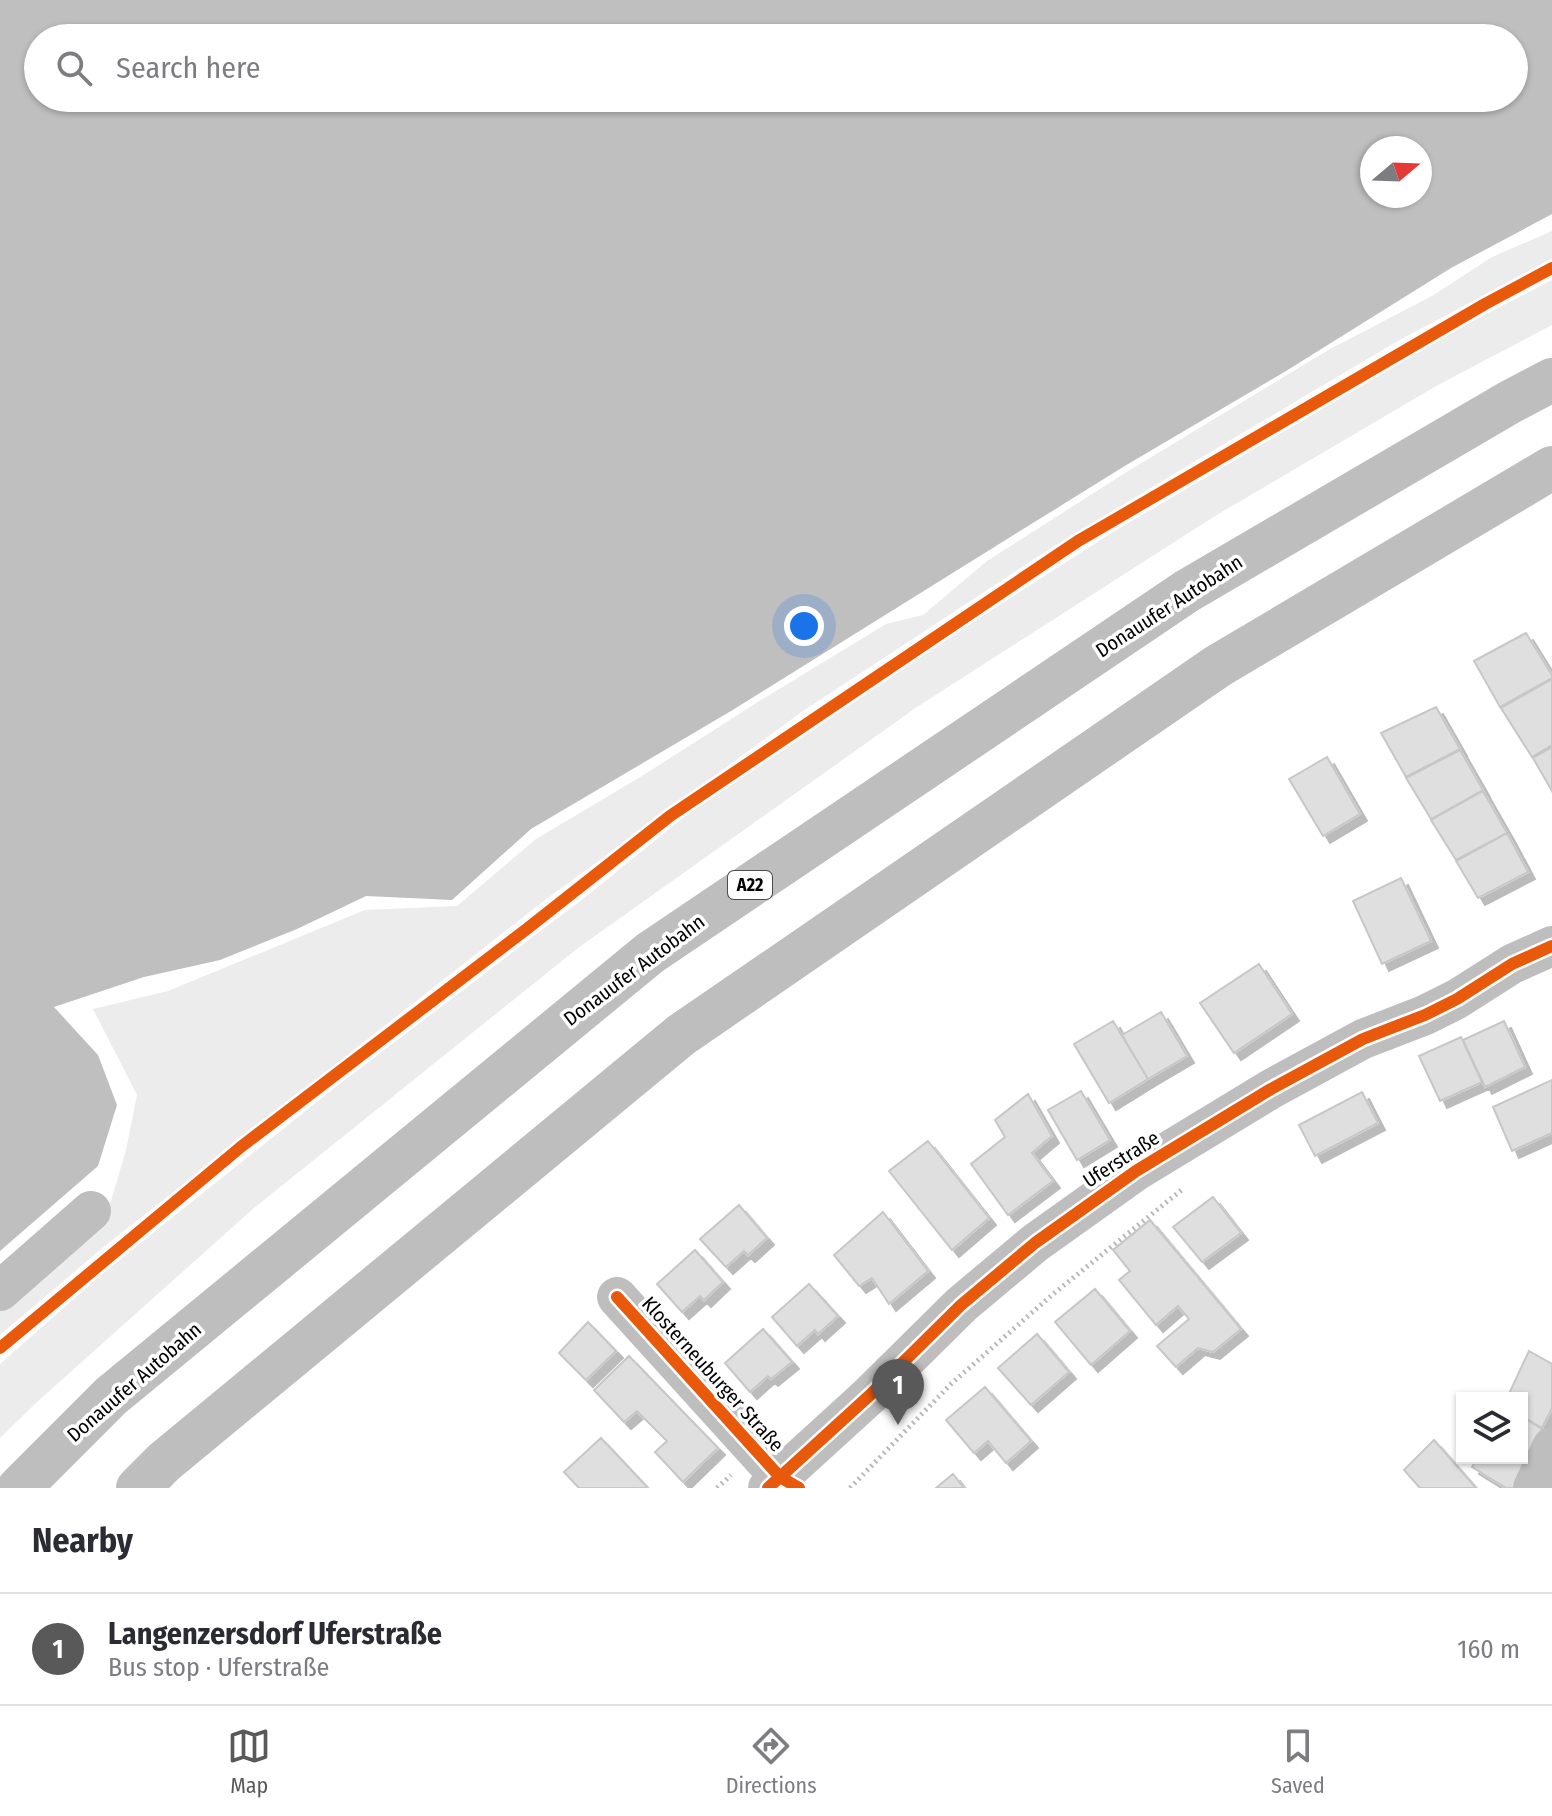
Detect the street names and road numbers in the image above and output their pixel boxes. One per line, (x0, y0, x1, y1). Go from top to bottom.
street label: Donauufer Autobahn (1091, 550, 1247, 662)
road number: A22 (728, 871, 772, 899)
street label: Donauufer Autobahn (559, 909, 709, 1031)
street label: Uferstraße (1078, 1125, 1164, 1193)
street label: Klosterneuburger Straße (637, 1291, 789, 1457)
street label: Donauufer Autobahn (62, 1317, 206, 1447)

